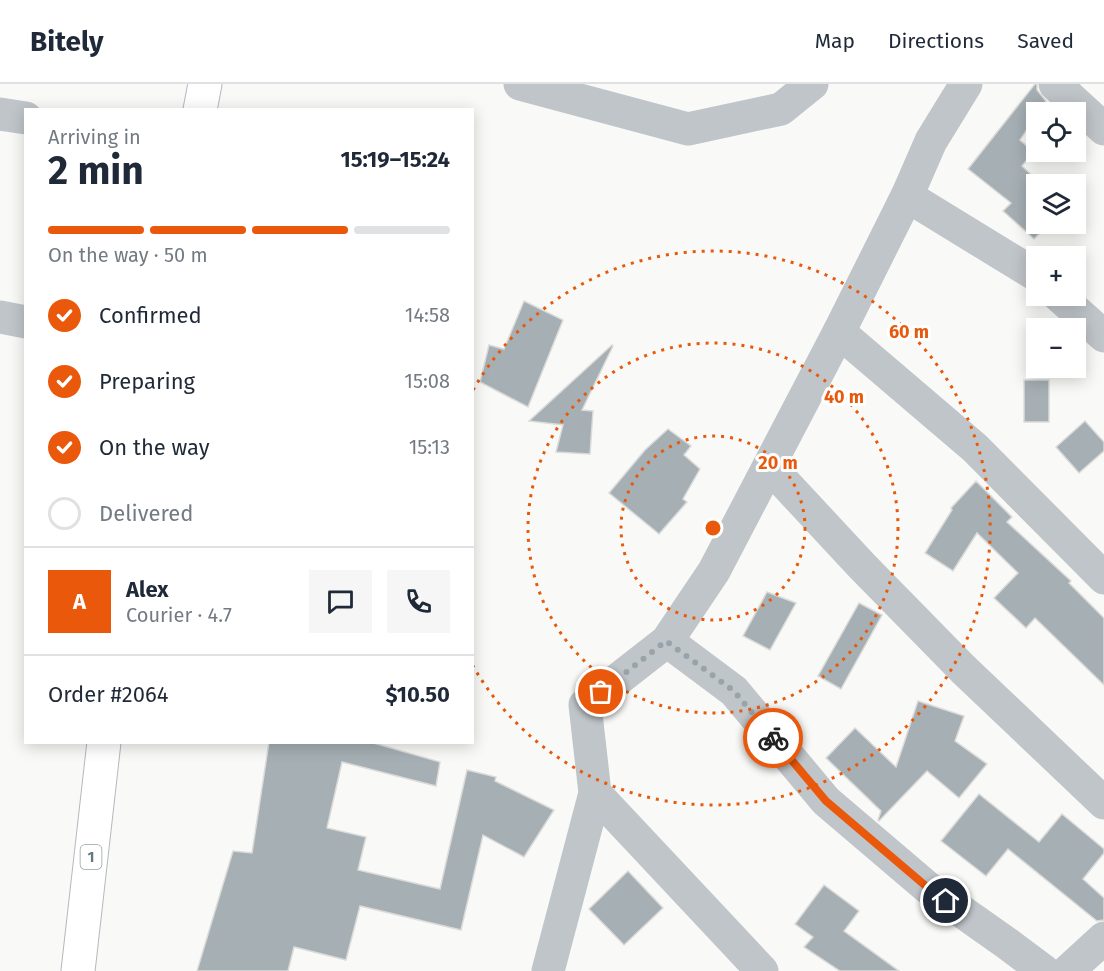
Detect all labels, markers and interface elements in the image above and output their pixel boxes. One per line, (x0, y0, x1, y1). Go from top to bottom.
text: Bitely (30, 25, 103, 58)
text: Map (815, 28, 855, 54)
text: Directions (888, 28, 984, 54)
text: Saved (1017, 28, 1074, 54)
map controls (1026, 102, 1086, 378)
button: locate (1026, 102, 1086, 162)
text: Arriving in (48, 125, 141, 149)
text: 15:19–15:24 (341, 146, 450, 173)
text: 2 min (48, 148, 144, 194)
button: layers (1026, 174, 1086, 234)
text: On the way · 50 m (48, 243, 208, 267)
button: + (1026, 246, 1086, 306)
icon: check (48, 299, 81, 332)
text: Confirmed (99, 302, 202, 329)
text: 14:58 (405, 303, 450, 327)
button: − (1026, 318, 1086, 378)
text: 60 m (889, 321, 929, 343)
icon: check (48, 365, 81, 398)
text: Preparing (99, 368, 195, 395)
text: 15:08 (404, 369, 450, 393)
text: 40 m (824, 386, 864, 408)
icon: check (48, 431, 81, 464)
text: On the way (99, 434, 210, 461)
text: 15:13 (409, 435, 450, 459)
text: 20 m (758, 452, 798, 474)
text: Delivered (99, 500, 194, 527)
centre of rings (703, 518, 723, 538)
button: chat (309, 570, 372, 633)
button: phone (387, 570, 450, 633)
text: Alex (126, 576, 169, 603)
text: A (73, 588, 86, 615)
text: Courier · 4.7 (126, 603, 232, 627)
pin (575, 666, 626, 717)
icon: bag (584, 675, 617, 708)
text: Order #2064 (48, 681, 168, 708)
text: $10.50 (385, 681, 450, 708)
courier (743, 708, 803, 768)
icon: bike (757, 722, 790, 755)
road number: 1 (80, 845, 101, 869)
pin (920, 875, 971, 926)
icon: home (929, 884, 962, 917)

